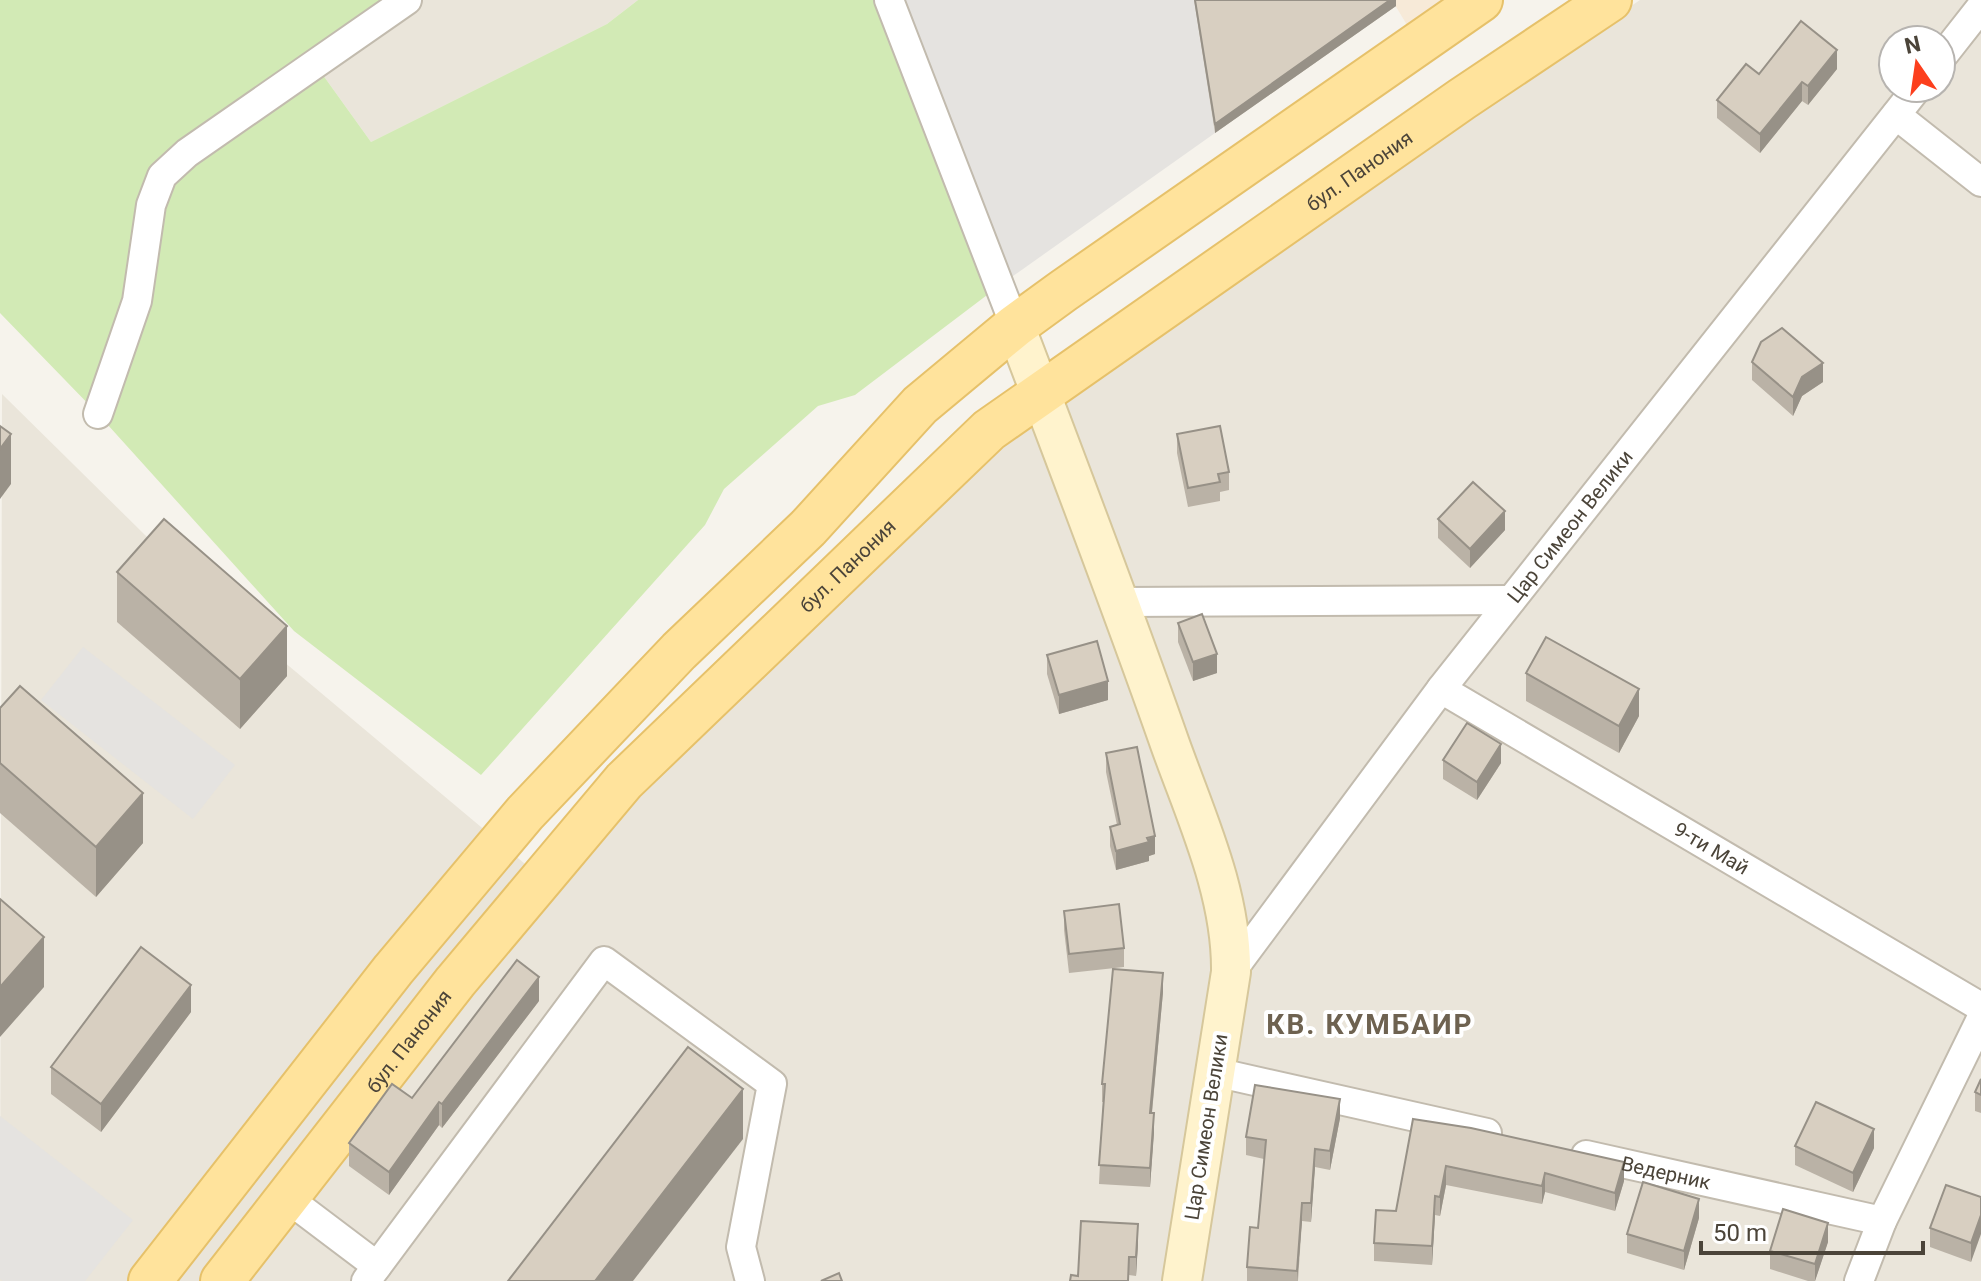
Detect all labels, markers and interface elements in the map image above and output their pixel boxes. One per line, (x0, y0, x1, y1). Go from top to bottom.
north arrow (1877, 24, 1957, 104)
text: N (1902, 31, 1923, 59)
street label: бул. Панония (1302, 125, 1417, 216)
street label: Цар Симеон Велики (1502, 445, 1638, 607)
street label: бул. Панония (795, 514, 901, 618)
street label: 9-ти Май (1670, 817, 1753, 880)
street label: бул. Панония (361, 985, 456, 1098)
district label: КВ. КУМБАИР (1266, 1008, 1474, 1041)
street label: Цар Симеон Велики (1179, 1032, 1233, 1222)
street label: Ведерник (1619, 1151, 1713, 1194)
scale bar (1701, 1205, 1923, 1255)
text: 50 m (1713, 1219, 1767, 1247)

